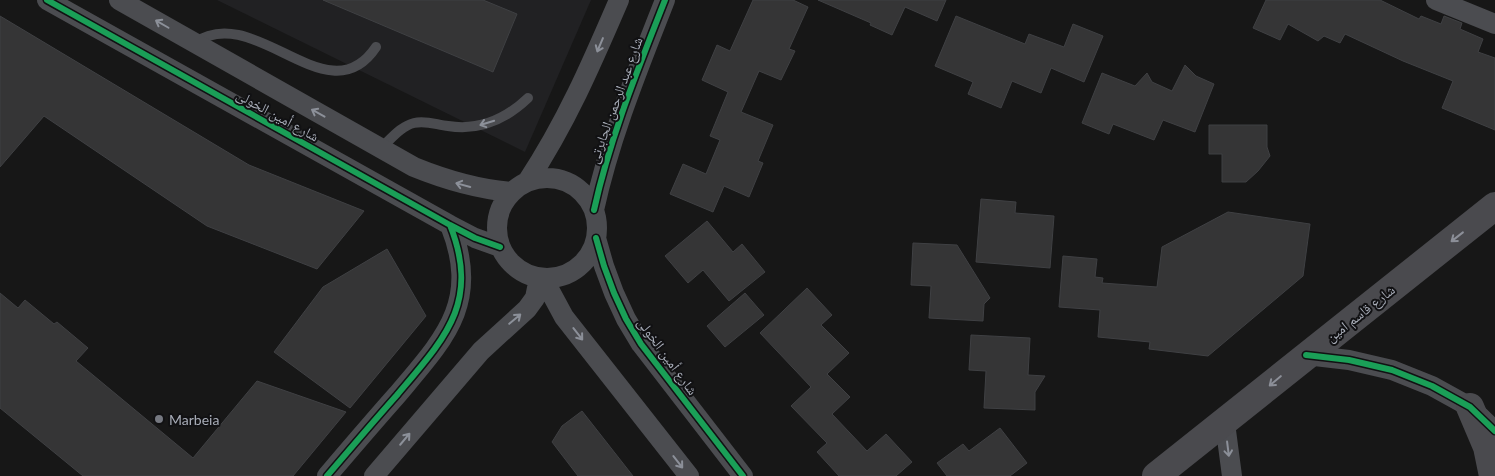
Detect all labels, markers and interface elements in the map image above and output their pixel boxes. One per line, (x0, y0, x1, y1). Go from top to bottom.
one-way arrow (154, 19, 169, 29)
street label: شارع عبد الرحمن الجابرتى (584, 35, 648, 166)
one-way arrow (594, 37, 604, 52)
street label: شارع أمين الخولى (233, 85, 322, 146)
one-way arrow (312, 107, 326, 117)
one-way arrow (480, 119, 496, 129)
one-way arrow (456, 180, 472, 189)
one-way arrow (1451, 231, 1464, 242)
street label: شارع قاسم امين (1322, 281, 1399, 347)
one-way arrow (508, 314, 521, 325)
street label: شارع أمين الخولى (633, 314, 702, 399)
one-way arrow (573, 327, 583, 341)
one-way arrow (1269, 376, 1282, 387)
place label: Marbeia (169, 411, 219, 428)
marker: Marbeia (153, 413, 165, 425)
one-way arrow (400, 433, 411, 446)
one-way arrow (1223, 441, 1233, 457)
one-way arrow (673, 455, 684, 468)

